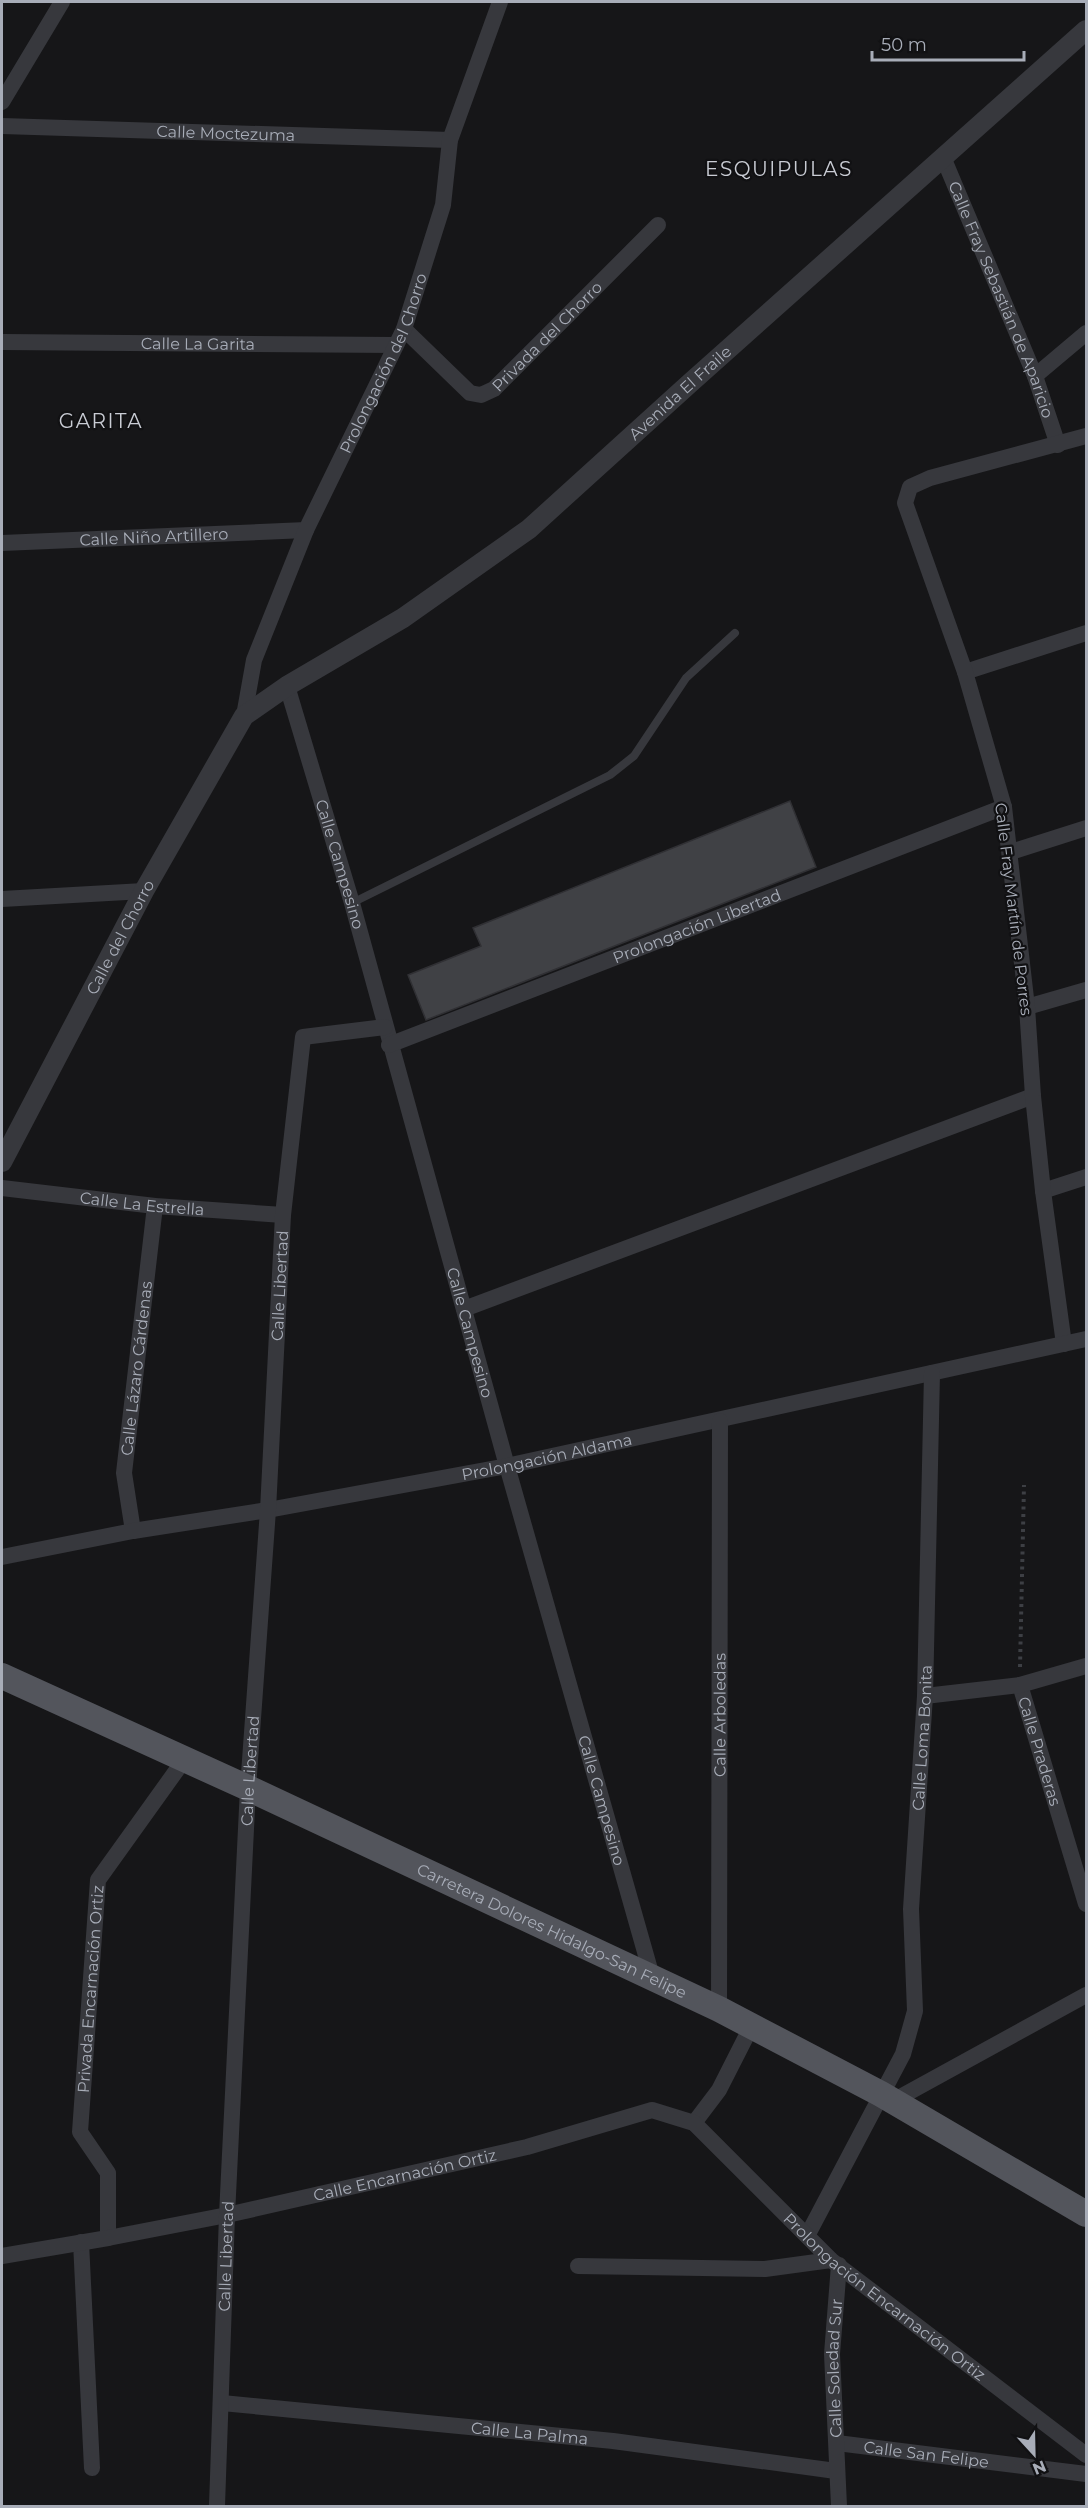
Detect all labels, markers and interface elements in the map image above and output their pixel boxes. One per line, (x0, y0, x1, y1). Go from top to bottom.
scale bar (872, 24, 1024, 62)
text: 50 m (881, 34, 927, 56)
street label: Calle Moctezuma (156, 122, 296, 145)
district label: ESQUIPULAS (705, 157, 853, 181)
street label: Calle Fray Sebastián de Aparicio (944, 178, 1057, 420)
street label: Prolongación del Chorro (336, 271, 431, 457)
street label: Privada del Chorro (488, 278, 606, 396)
street label: Calle La Garita (141, 334, 255, 354)
street label: Avenida El Fraile (625, 342, 735, 444)
district label: GARITA (59, 409, 143, 433)
street label: Calle Niño Artillero (79, 524, 229, 550)
street label: Calle Campesino (312, 797, 368, 931)
street label: Calle Fray Martín de Porres (991, 802, 1036, 1017)
street label: Calle del Chorro (82, 876, 158, 998)
street label: Prolongación Libertad (610, 885, 784, 967)
street label: Calle La Estrella (79, 1188, 205, 1219)
street label: Calle Libertad (268, 1230, 292, 1341)
street label: Calle Campesino (443, 1265, 497, 1400)
street label: Calle Lázaro Cárdenas (117, 1280, 156, 1457)
street label: Prolongación Aldama (460, 1430, 634, 1484)
street label: Calle Arboledas (710, 1653, 730, 1777)
street label: Calle Loma Bonita (908, 1665, 936, 1811)
street label: Calle Praderas (1014, 1694, 1065, 1808)
street label: Calle Libertad (237, 1715, 263, 1826)
street label: Calle Campesino (574, 1733, 629, 1868)
street label: Carretera Dolores Hidalgo-San Felipe (414, 1860, 690, 2002)
street label: Privada Encarnación Ortiz (74, 1885, 108, 2093)
street label: Calle Encarnación Ortiz (312, 2145, 498, 2205)
street label: Calle Libertad (215, 2200, 238, 2312)
street label: Prolongación Encarnación Ortiz (779, 2209, 989, 2385)
street label: Calle Soledad Sur (823, 2298, 846, 2438)
street label: Calle La Palma (470, 2418, 589, 2449)
north arrow (1004, 2424, 1064, 2484)
street label: Calle San Felipe (862, 2437, 990, 2472)
text: N (1030, 2456, 1049, 2479)

